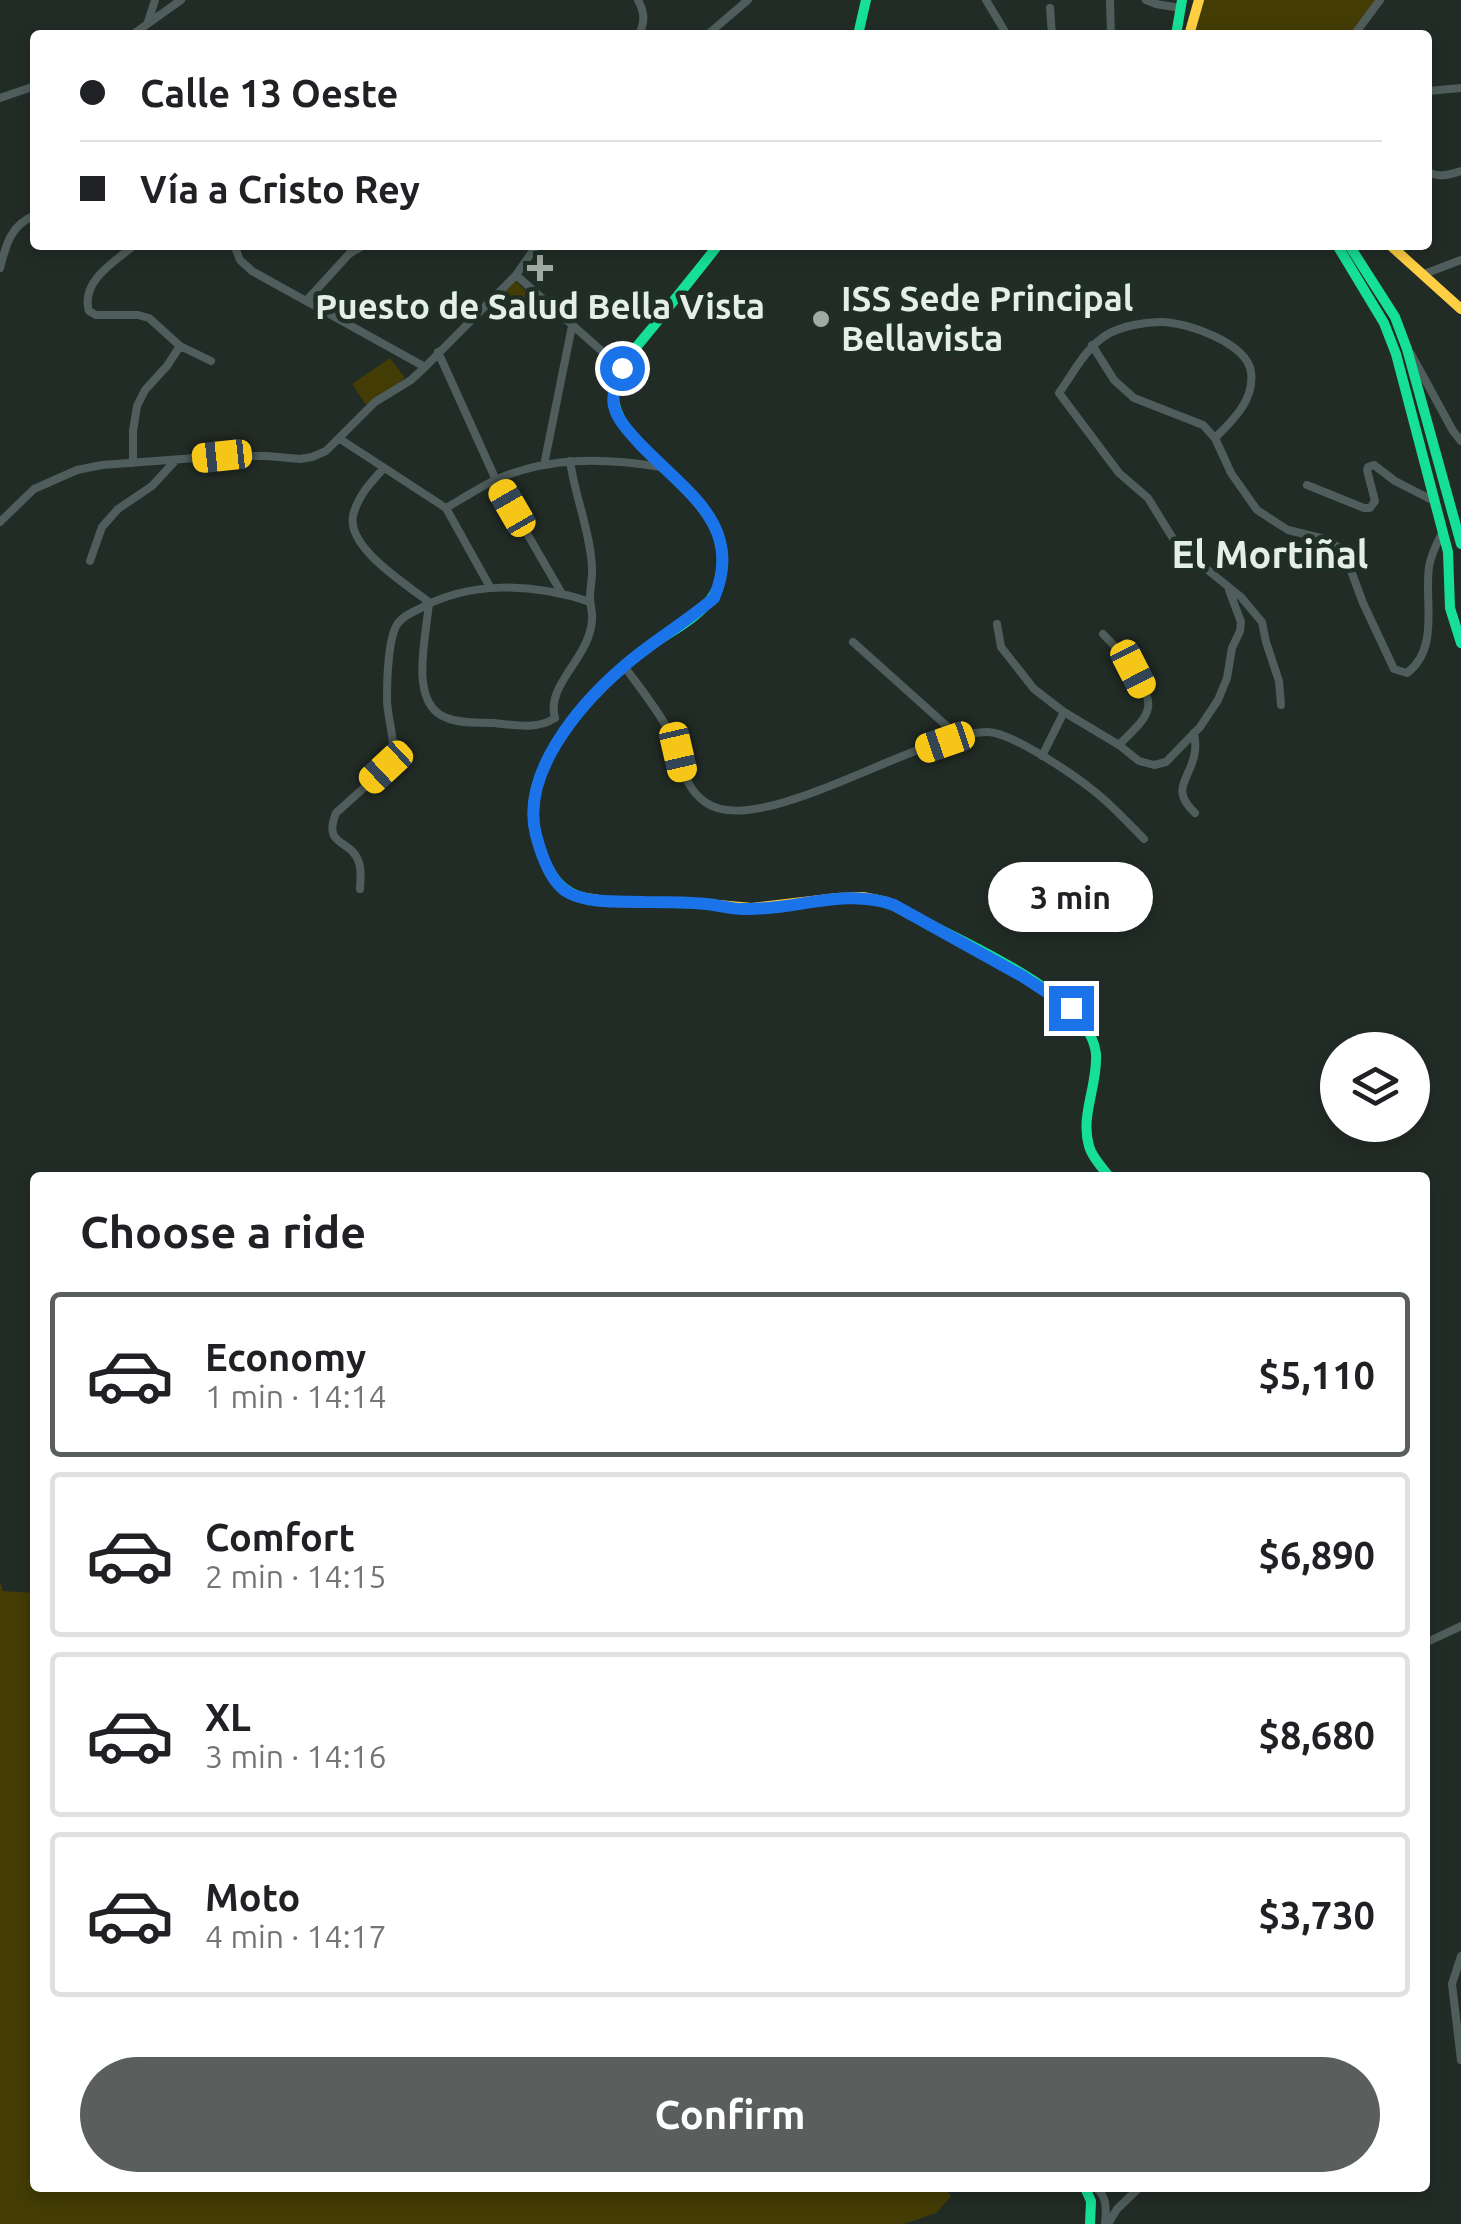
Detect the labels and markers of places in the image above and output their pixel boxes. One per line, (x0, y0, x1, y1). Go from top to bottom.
marker: Puesto de Salud Bella Vista (527, 255, 553, 281)
place label: ISS Sede Principal Bellavista (841, 278, 1133, 358)
place label: Puesto de Salud Bella Vista (315, 286, 765, 326)
marker: ISS Sede Principal Bellavista (810, 308, 832, 330)

